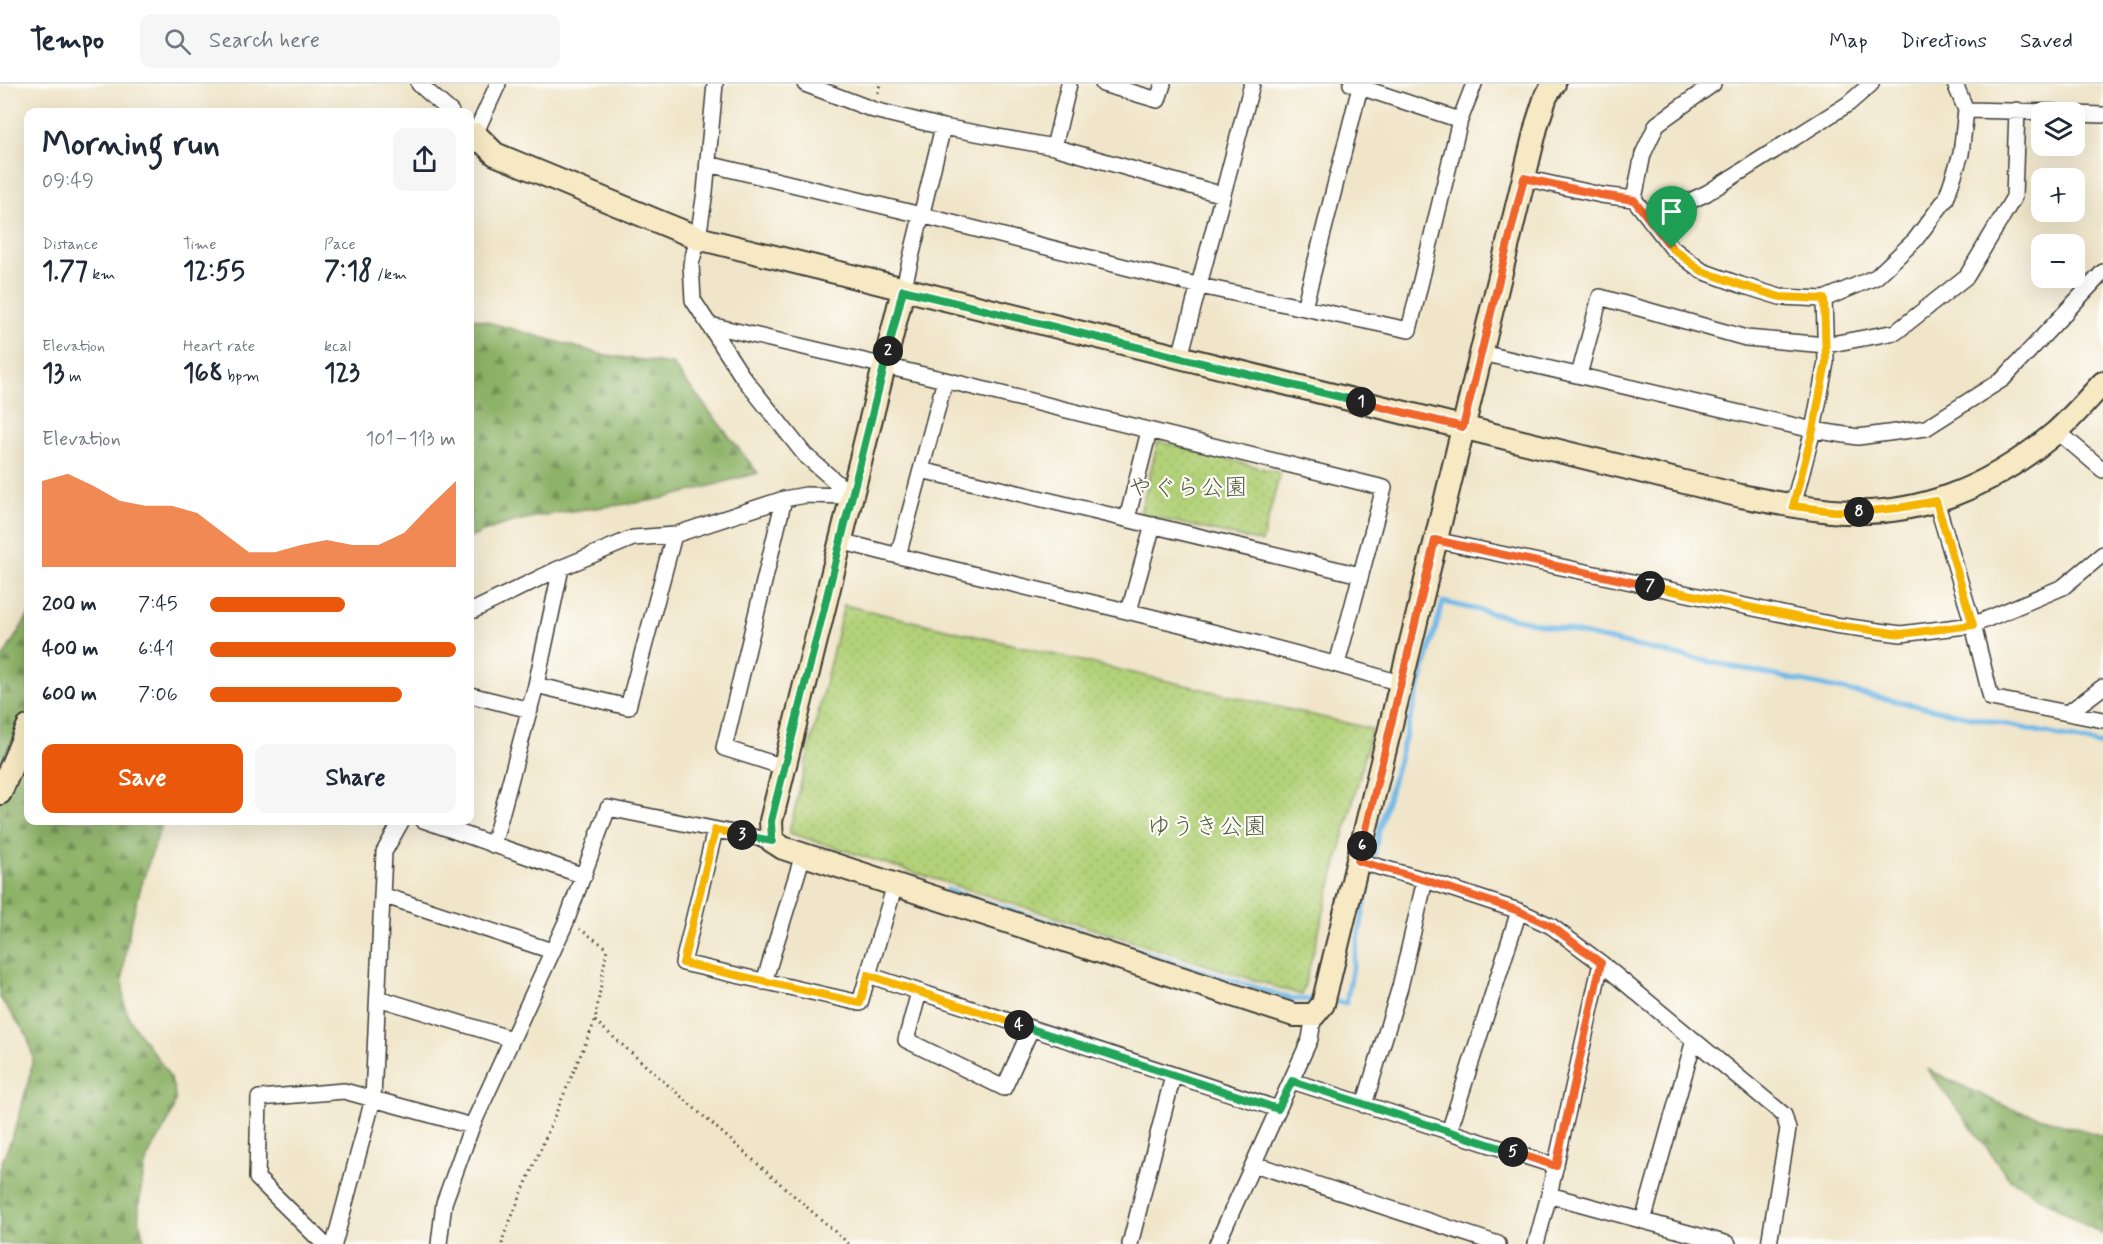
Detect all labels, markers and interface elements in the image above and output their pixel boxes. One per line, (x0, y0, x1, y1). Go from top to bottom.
search box (140, 14, 560, 68)
text: Tempo (30, 23, 104, 60)
icon: search (161, 25, 194, 58)
text: Search here (209, 27, 320, 55)
text: Map (1829, 27, 1868, 55)
text: Directions (1901, 27, 1987, 55)
text: Saved (2020, 27, 2073, 55)
map controls (2031, 102, 2085, 288)
button: layers (2031, 102, 2085, 156)
text: Morning run (42, 123, 220, 167)
button: share (393, 128, 456, 191)
text: 09:49 (42, 168, 94, 195)
button: + (2031, 168, 2085, 222)
pin (1646, 186, 1697, 248)
icon: arrive (1655, 195, 1688, 228)
text: Distance (42, 234, 98, 255)
text: Time (183, 234, 217, 255)
text: Pace (324, 234, 356, 255)
button: − (2031, 234, 2085, 288)
text: 1.77 (42, 255, 88, 289)
text: 12:55 (183, 255, 245, 289)
text: 7:18 (324, 255, 373, 289)
text: km (88, 264, 116, 285)
text: /km (373, 264, 407, 285)
text: Elevation (42, 336, 105, 357)
text: Heart rate (183, 336, 255, 357)
text: kcal (324, 336, 351, 357)
pin: 2 (873, 336, 903, 366)
text: 2 (884, 340, 892, 361)
text: 13 (42, 357, 65, 391)
text: 168 (183, 357, 223, 391)
text: 123 (324, 357, 360, 391)
text: m (65, 366, 82, 387)
text: bpm (223, 366, 260, 387)
pin: 1 (1346, 387, 1376, 417)
text: 1 (1357, 391, 1365, 412)
text: Elevation (42, 426, 121, 453)
text: 101–113 m (365, 426, 456, 453)
park label: やぐら公園 (1128, 473, 1248, 504)
pin: 8 (1844, 497, 1874, 527)
text: 8 (1854, 501, 1864, 522)
pin: 7 (1635, 571, 1665, 601)
text: 7 (1645, 575, 1655, 596)
text: 200 m (42, 591, 97, 618)
text: 7:45 (138, 591, 178, 618)
text: 400 m (42, 636, 98, 663)
text: 6:41 (138, 636, 174, 663)
text: 600 m (42, 681, 97, 708)
text: 7:06 (138, 681, 178, 708)
button: Save (42, 744, 243, 813)
button: Share (255, 744, 456, 813)
park label: ゆうき公園 (1147, 812, 1267, 843)
pin: 3 (727, 820, 757, 850)
text: 3 (738, 824, 746, 845)
pin: 6 (1347, 831, 1377, 861)
text: 6 (1358, 835, 1366, 856)
pin: 4 (1004, 1010, 1034, 1040)
text: 4 (1014, 1014, 1024, 1035)
pin: 5 (1498, 1137, 1528, 1167)
text: 5 (1508, 1141, 1518, 1162)

